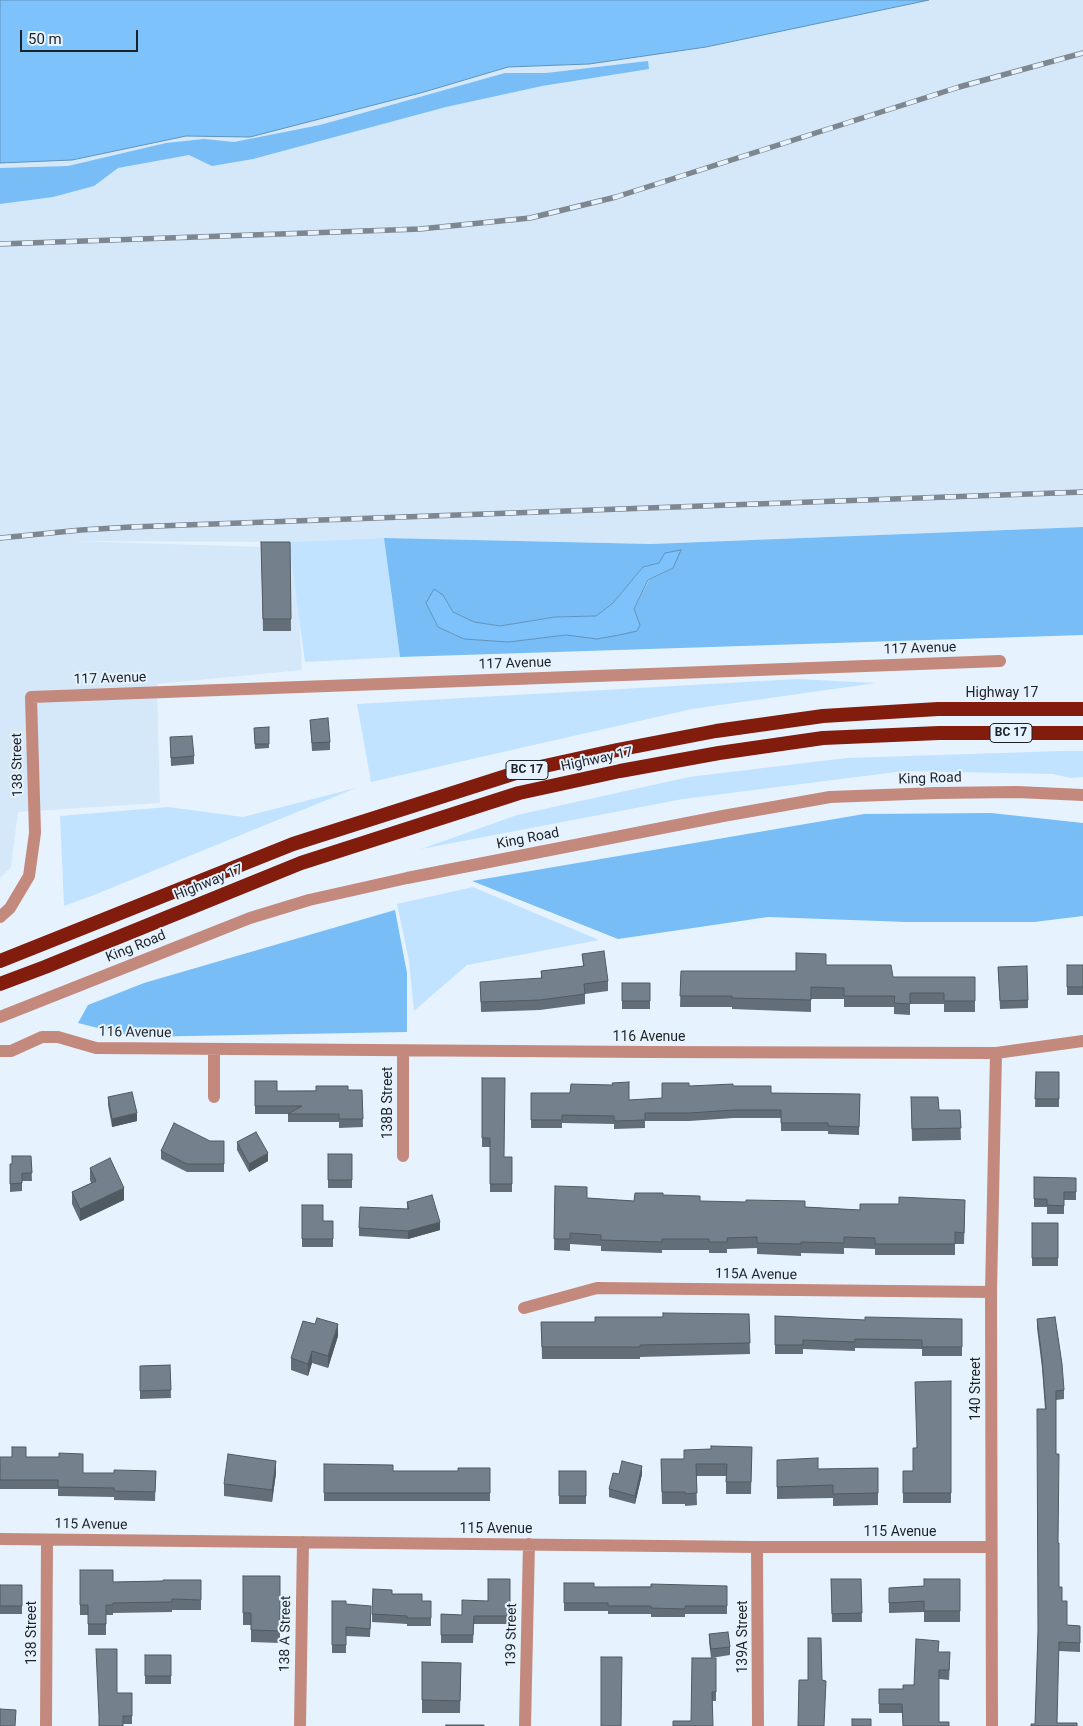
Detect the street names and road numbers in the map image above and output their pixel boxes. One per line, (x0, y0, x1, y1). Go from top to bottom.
street label: 117 Avenue (883, 639, 957, 659)
street label: 117 Avenue (478, 654, 552, 674)
street label: 117 Avenue (73, 669, 147, 689)
street label: Highway 17 (966, 685, 1038, 701)
road number: BC 17 (990, 724, 1032, 742)
street label: 138 Street (9, 733, 27, 797)
street label: Highway 17 (560, 744, 634, 776)
road number: BC 17 (506, 760, 548, 780)
street label: King Road (898, 769, 962, 789)
street label: King Road (495, 825, 561, 853)
street label: Highway 17 (172, 862, 246, 904)
street label: King Road (103, 927, 169, 967)
street label: 116 Avenue (98, 1024, 172, 1042)
street label: 116 Avenue (613, 1029, 685, 1045)
street label: 138B Street (380, 1067, 396, 1139)
street label: 115A Avenue (715, 1266, 797, 1284)
street label: 140 Street (968, 1357, 984, 1421)
street label: 115 Avenue (54, 1516, 128, 1534)
street label: 115 Avenue (460, 1521, 532, 1537)
street label: 115 Avenue (864, 1524, 936, 1540)
street label: 138 A Street (277, 1596, 295, 1672)
street label: 139A Street (735, 1600, 751, 1674)
street label: 138 Street (24, 1601, 40, 1665)
street label: 139 Street (503, 1603, 521, 1667)

